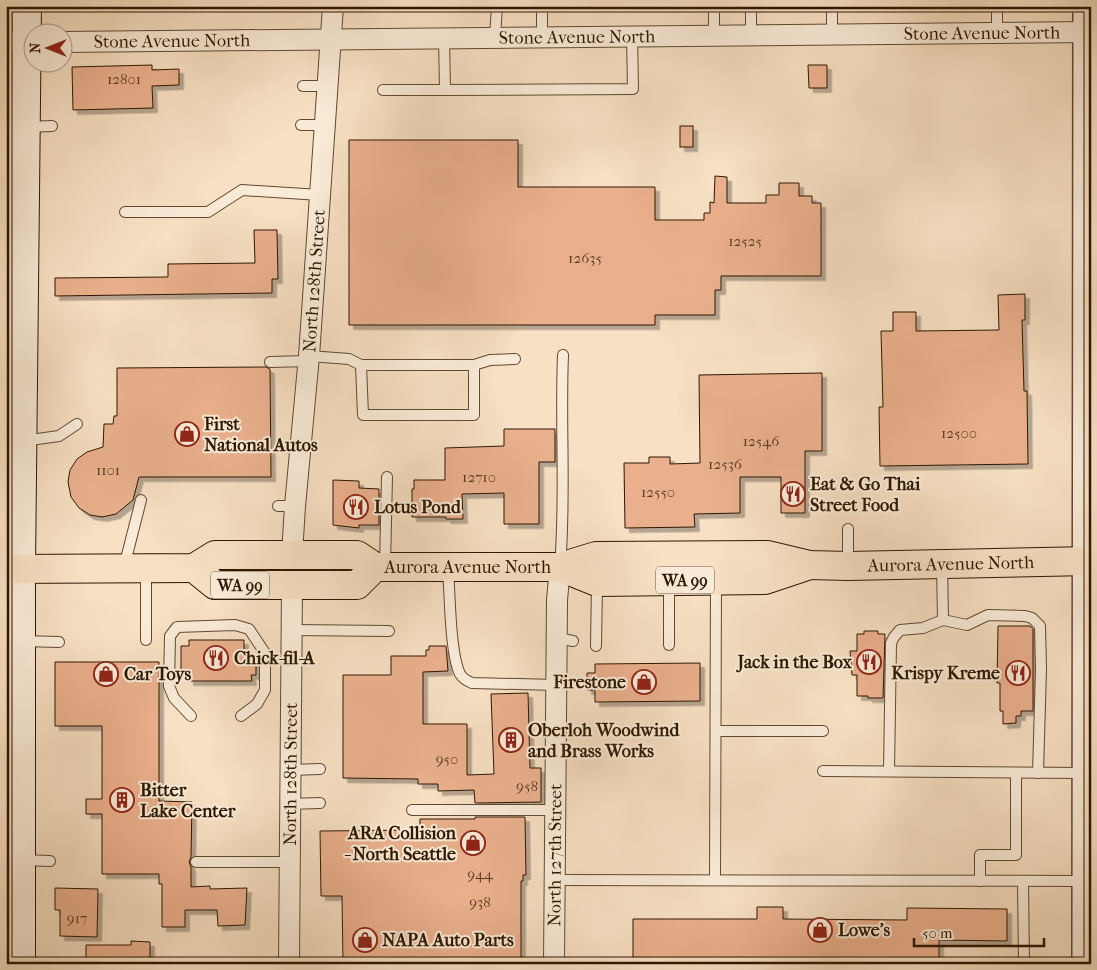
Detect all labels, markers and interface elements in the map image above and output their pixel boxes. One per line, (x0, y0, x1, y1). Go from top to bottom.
north arrow (22, 22, 72, 72)
street label: Stone Avenue North (904, 22, 1060, 44)
street label: Stone Avenue North (499, 26, 655, 48)
street label: Stone Avenue North (94, 30, 250, 52)
text: N (27, 42, 44, 53)
house number: 12801 (107, 70, 141, 88)
street label: North 128th Street (299, 208, 330, 353)
house number: 12525 (728, 232, 762, 250)
house number: 12635 (568, 249, 602, 267)
place label: First National Autos (203, 414, 318, 456)
shop icon: First National Autos (174, 421, 200, 447)
house number: 12500 (941, 424, 977, 442)
house number: 12546 (743, 432, 780, 450)
house number: 12536 (708, 455, 743, 473)
house number: 1101 (96, 461, 120, 479)
house number: 12710 (462, 468, 496, 486)
place label: Eat & Go Thai Street Food (810, 474, 921, 516)
restaurant icon: Eat & Go Thai Street Food (780, 481, 806, 507)
house number: 12550 (641, 483, 675, 501)
restaurant icon: Lotus Pond (343, 494, 369, 520)
place label: Lotus Pond (374, 497, 462, 518)
street label: Aurora Avenue North (866, 552, 1034, 576)
street label: Aurora Avenue North (383, 557, 551, 578)
road number: WA 99 (656, 566, 714, 594)
road number: WA 99 (211, 572, 269, 598)
restaurant icon: Chick-fil-A (203, 645, 229, 671)
place label: Chick-fil-A (234, 648, 316, 669)
restaurant icon: Jack in the Box (856, 649, 882, 675)
place label: Jack in the Box (736, 652, 853, 673)
restaurant icon: Krispy Kreme (1005, 660, 1031, 686)
shop icon: Car Toys (93, 661, 119, 687)
place label: Krispy Kreme (891, 663, 1000, 684)
place label: Car Toys (124, 664, 192, 685)
shop icon: Firestone (631, 669, 657, 695)
place label: Firestone (552, 672, 626, 693)
street label: North 128th Street (279, 702, 302, 846)
place label: Oberloh Woodwind and Brass Works (528, 720, 680, 762)
building icon: Oberloh Woodwind and Brass Works (498, 727, 524, 753)
house number: 950 (436, 750, 458, 768)
house number: 958 (516, 777, 538, 795)
place label: Bitter Lake Center (140, 780, 236, 822)
street label: North 127th Street (544, 783, 566, 927)
building icon: Bitter Lake Center (109, 787, 135, 813)
place label: ARA Collision - North Seattle (344, 823, 457, 865)
shop icon: ARA Collision - North Seattle (460, 830, 486, 856)
house number: 944 (467, 865, 494, 883)
house number: 938 (469, 893, 491, 911)
house number: 917 (67, 909, 87, 927)
scale bar (914, 915, 1044, 947)
shop icon: Lowe's (807, 917, 833, 943)
place label: Lowe's (838, 920, 890, 941)
text: 50 m (922, 924, 953, 942)
shop icon: NAPA Auto Parts (352, 927, 378, 953)
place label: NAPA Auto Parts (382, 930, 514, 951)

